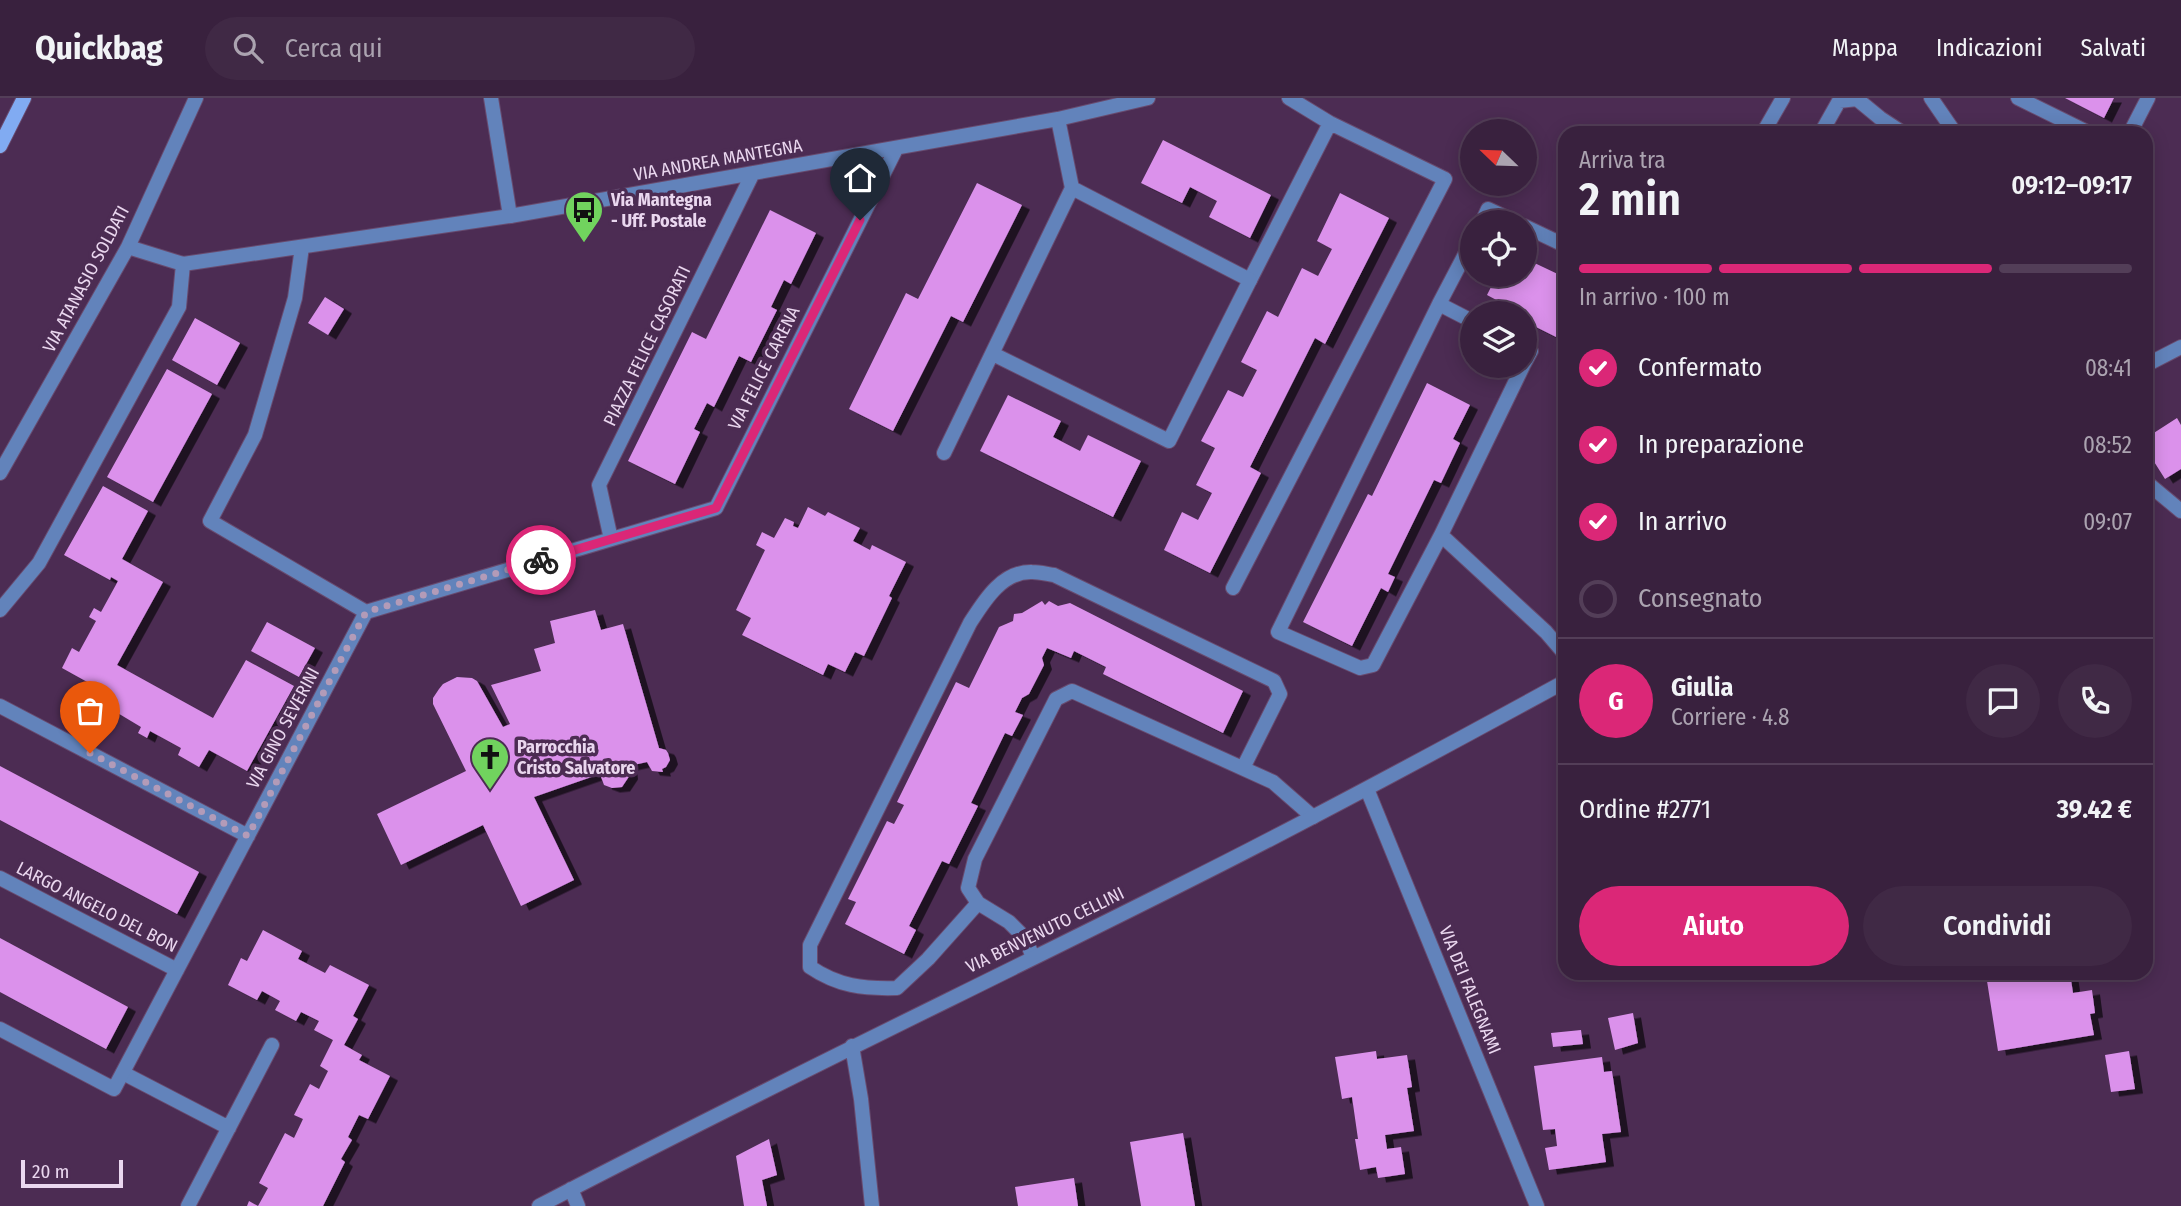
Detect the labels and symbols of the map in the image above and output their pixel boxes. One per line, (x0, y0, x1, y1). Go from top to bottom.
north arrow (1460, 119, 1536, 196)
street label: VIA ANDREA MANTEGNA (632, 134, 805, 186)
pin (830, 148, 890, 220)
bus stop icon: Via Mantegna - Uff. Postale (563, 189, 605, 244)
place label: Via Mantegna - Uff. Postale (610, 189, 712, 232)
street label: VIA ATANASIO SOLDATI (38, 202, 134, 356)
street label: PIAZZA FELICE CASORATI (599, 262, 695, 430)
street label: VIA FELICE CARENA (723, 302, 805, 433)
courier (506, 525, 576, 595)
street label: VIA GINO SEVERINI (242, 664, 324, 792)
pin (60, 681, 120, 753)
church icon: Parrocchia Cristo Salvatore (469, 736, 511, 791)
place label: Parrocchia Cristo Salvatore (517, 736, 635, 779)
street label: LARGO ANGELO DEL BON (13, 857, 181, 957)
street label: VIA BENVENUTO CELLINI (962, 882, 1128, 978)
street label: VIA DEI FALEGNAMI (1434, 923, 1506, 1057)
scale bar (21, 1157, 122, 1189)

